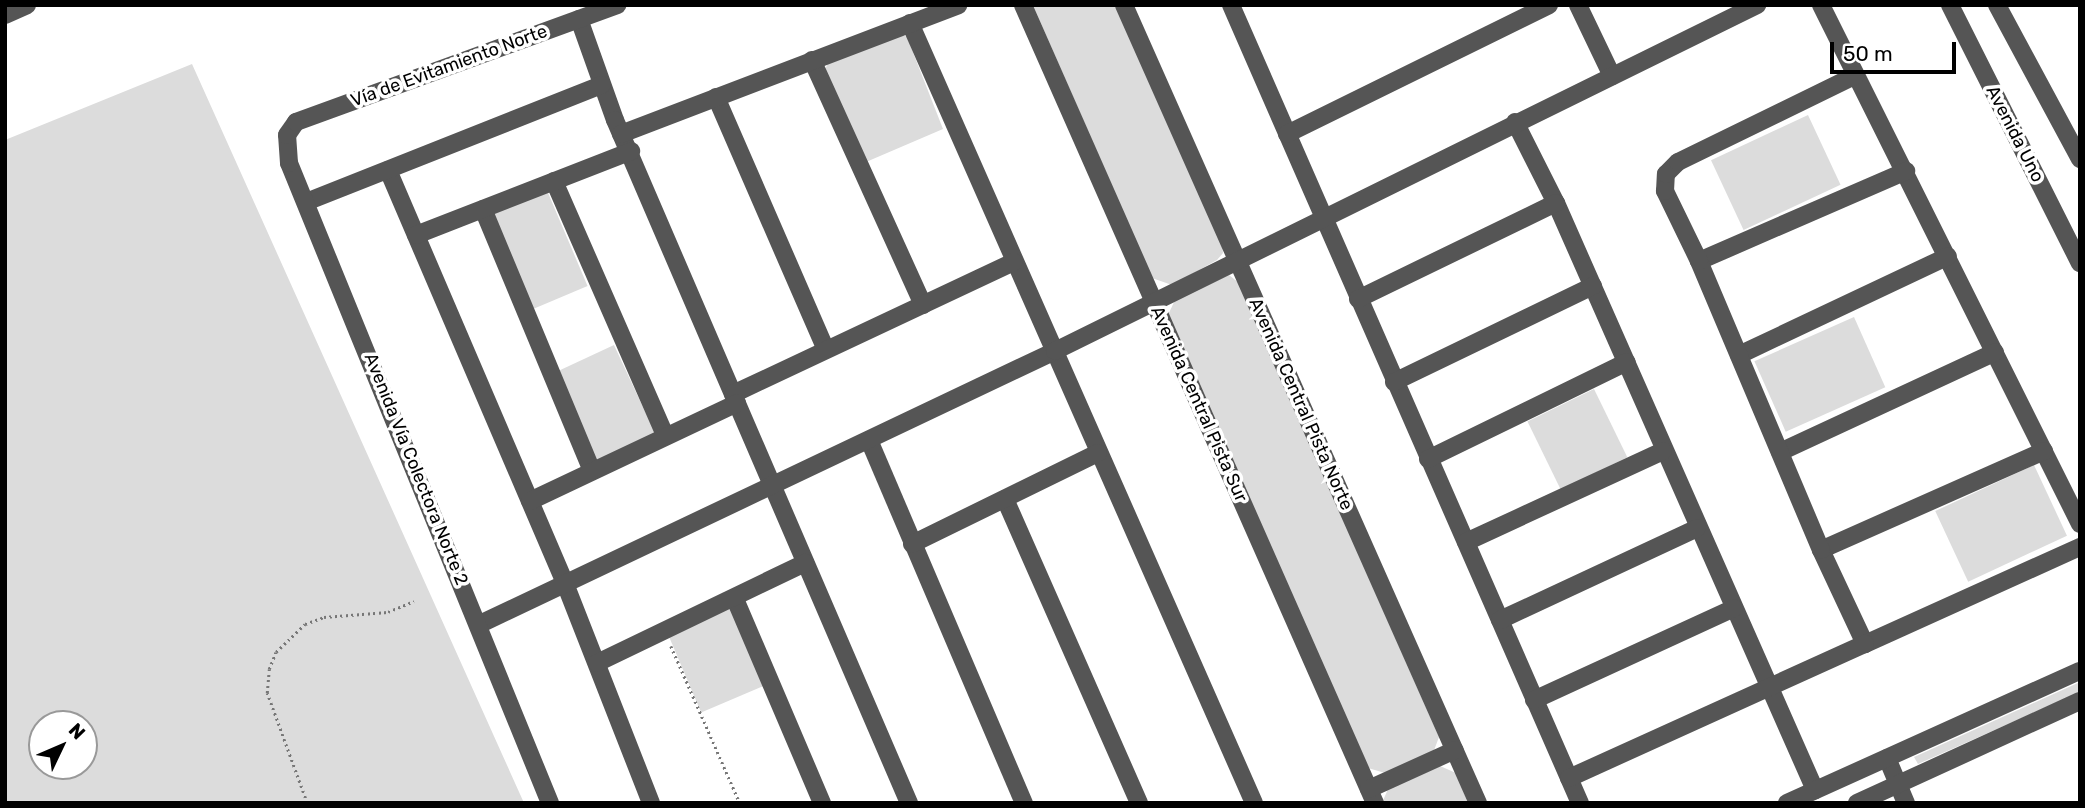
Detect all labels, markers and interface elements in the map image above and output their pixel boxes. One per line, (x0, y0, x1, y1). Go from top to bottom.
street label: Vía de Evitamiento Norte (348, 20, 550, 112)
scale bar (1833, 28, 1959, 72)
text: 50 m (1843, 41, 1893, 66)
street label: Avenida Uno (1981, 82, 2049, 186)
street label: Avenida Central Pista Norte (1244, 295, 1358, 513)
street label: Avenida Central Pista Sur (1146, 303, 1252, 505)
street label: Avenida Vía Colectora Norte 2 (359, 350, 473, 588)
north arrow (28, 710, 98, 780)
text: N (64, 719, 90, 744)

